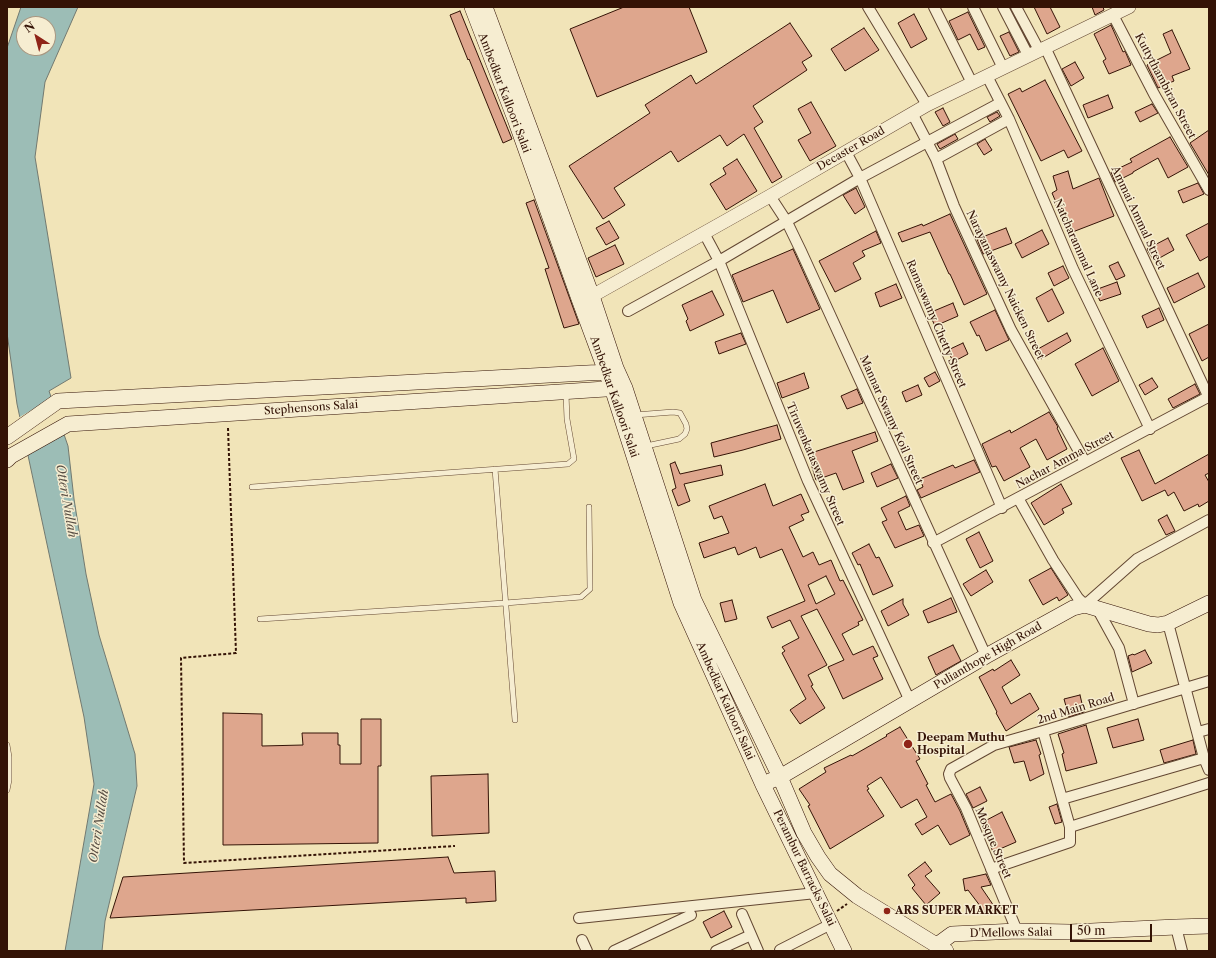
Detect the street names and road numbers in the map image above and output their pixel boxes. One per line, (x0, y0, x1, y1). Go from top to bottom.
street label: Ambedkar Kalloori Salai (475, 31, 533, 155)
street label: Kuttythambiran Street (1132, 31, 1198, 141)
street label: Decaster Road (815, 124, 887, 174)
street label: Ammai Ammal Street (1108, 164, 1168, 272)
street label: Natcharammal Lane (1050, 197, 1106, 299)
street label: Narayanaswamy Naicken Street (963, 208, 1047, 362)
street label: Ramaswamy Chetty Street (903, 258, 969, 390)
street label: Ambedkar Kalloori Salai (587, 335, 641, 459)
street label: Mannar Swamy Koil Street (857, 354, 925, 486)
street label: Stephensons Salai (264, 398, 358, 418)
street label: Tiruvenkataswamy Street (783, 400, 847, 528)
street label: Nachar Amma Street (1014, 429, 1116, 491)
street label: Pulianthope High Road (932, 620, 1044, 692)
street label: Ambedkar Kalloori Salai (693, 640, 757, 762)
street label: 2nd Main Road (1036, 691, 1116, 727)
street label: Mosque Street (972, 805, 1014, 881)
street label: Perambur Barracks Salai (770, 808, 838, 928)
street label: D'Mellows Salai (970, 926, 1052, 940)

